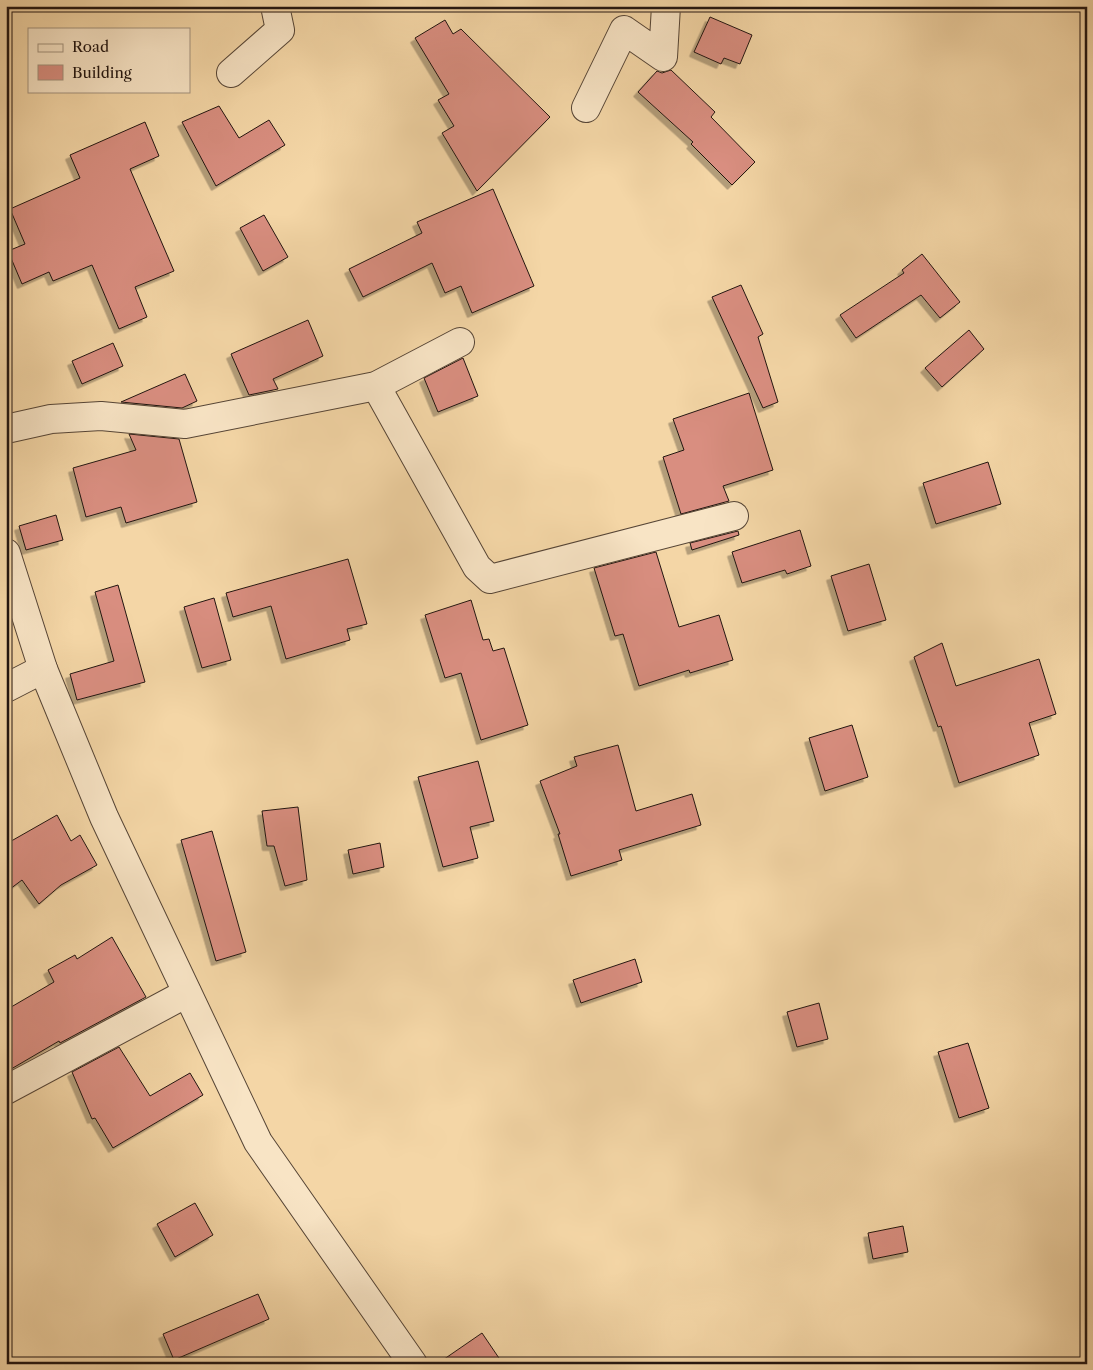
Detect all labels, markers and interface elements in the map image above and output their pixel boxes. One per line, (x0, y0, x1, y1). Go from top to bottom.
legend (28, 28, 190, 92)
text: Road (72, 37, 109, 56)
text: Building (72, 63, 132, 82)

